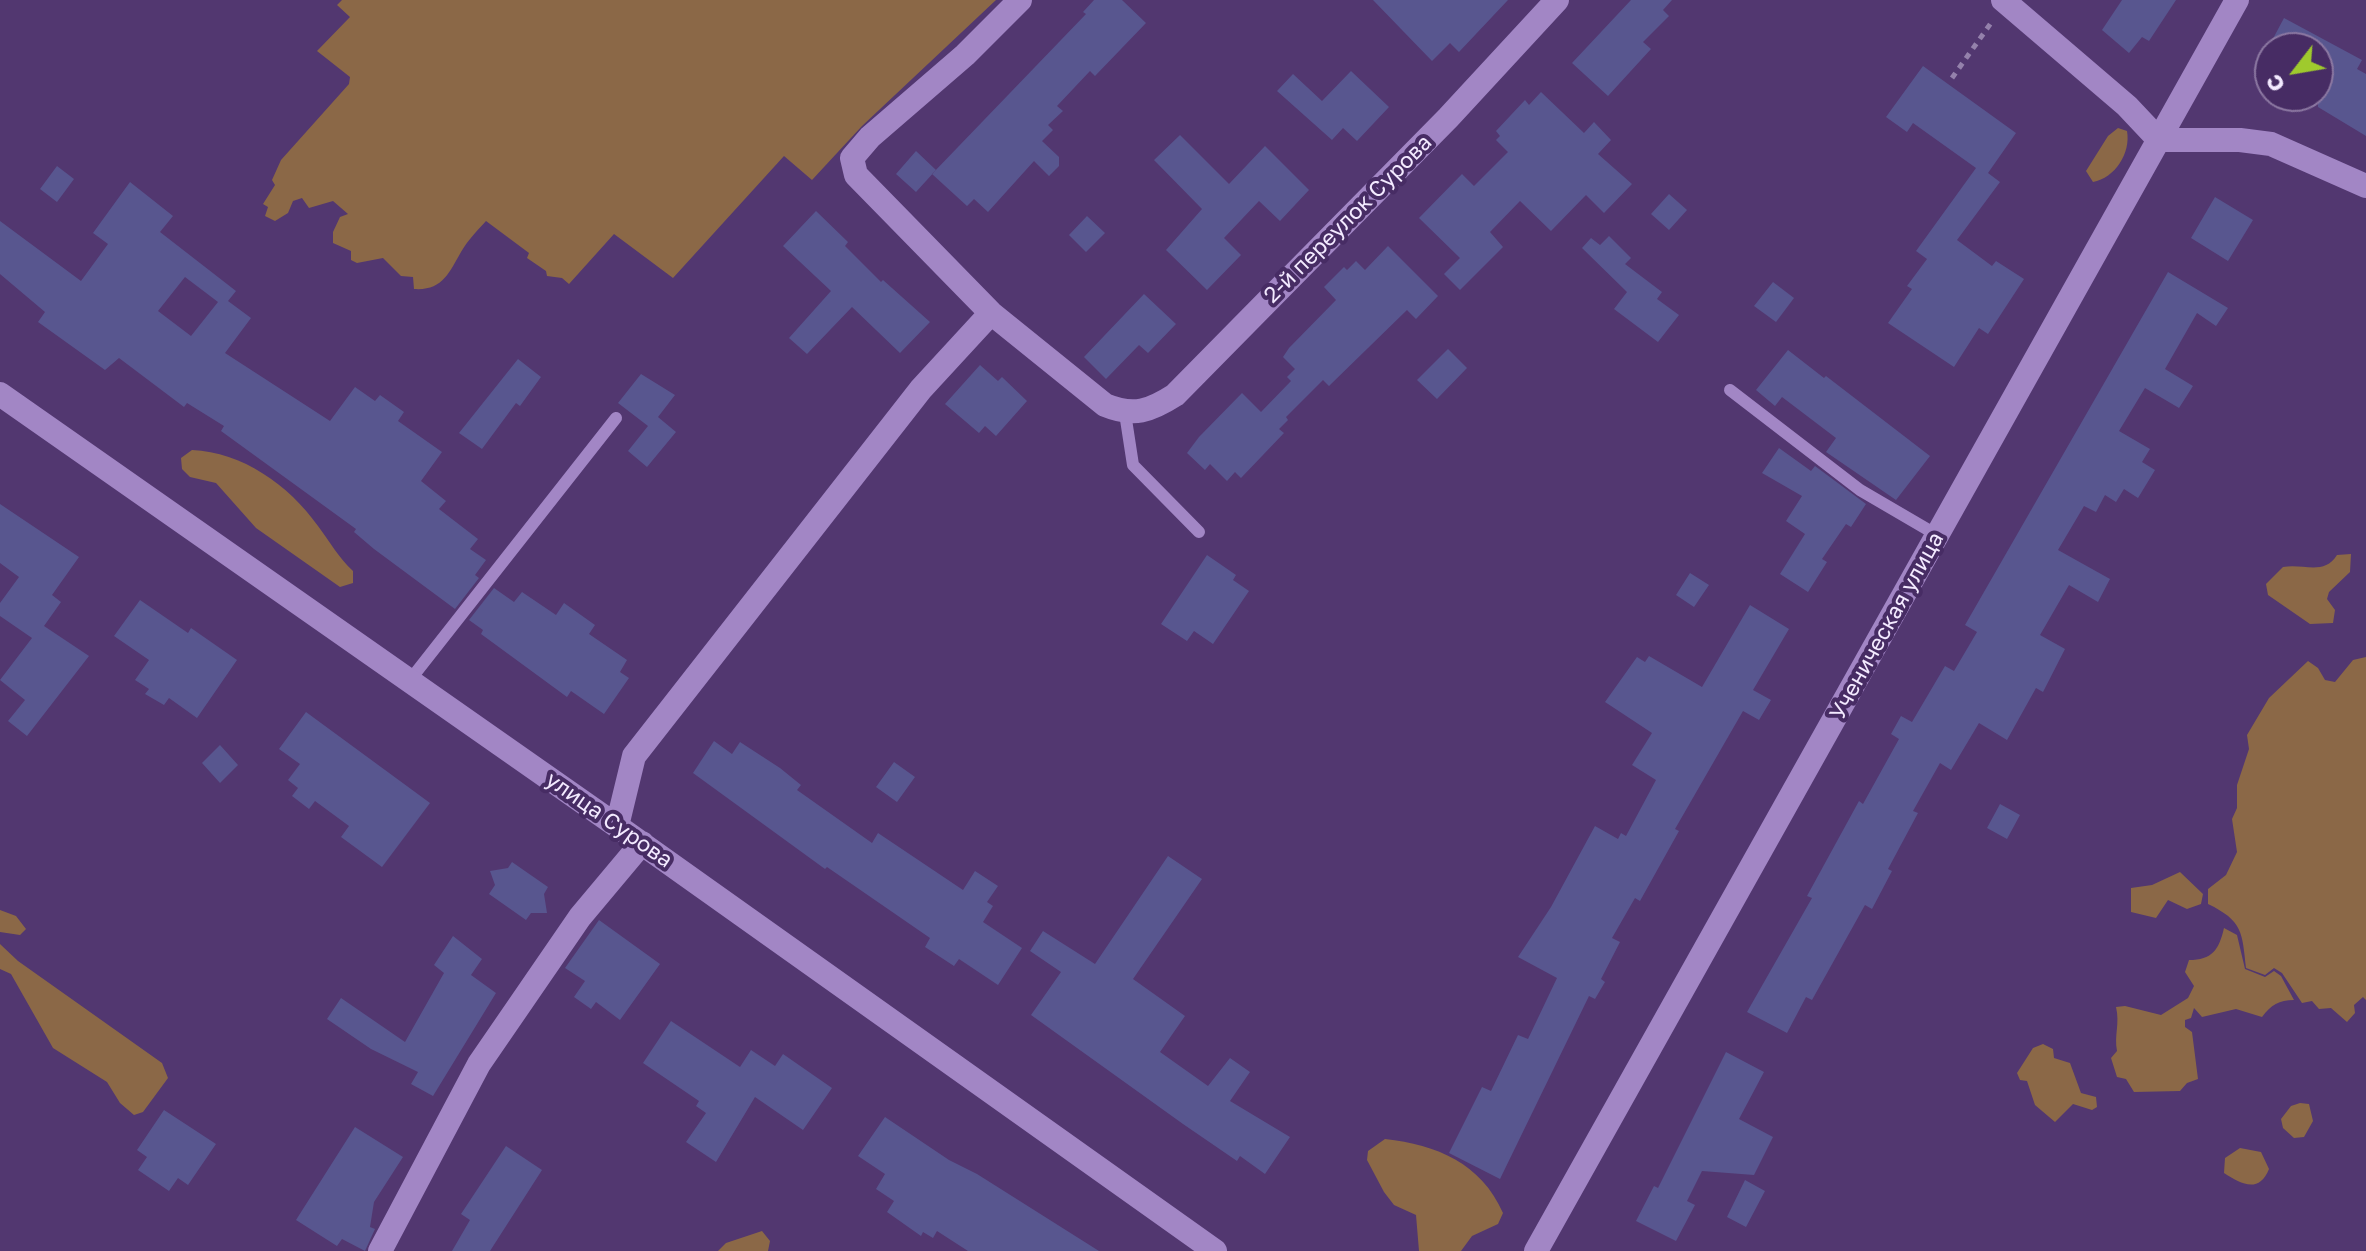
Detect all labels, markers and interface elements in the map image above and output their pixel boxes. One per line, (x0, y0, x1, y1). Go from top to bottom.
north arrow (2254, 32, 2334, 112)
text: С (2259, 70, 2290, 97)
street label: 2-й переулок Сурова (1258, 129, 1438, 309)
street label: Ученическая улица (1824, 528, 1950, 724)
street label: улица Сурова (540, 767, 678, 873)

